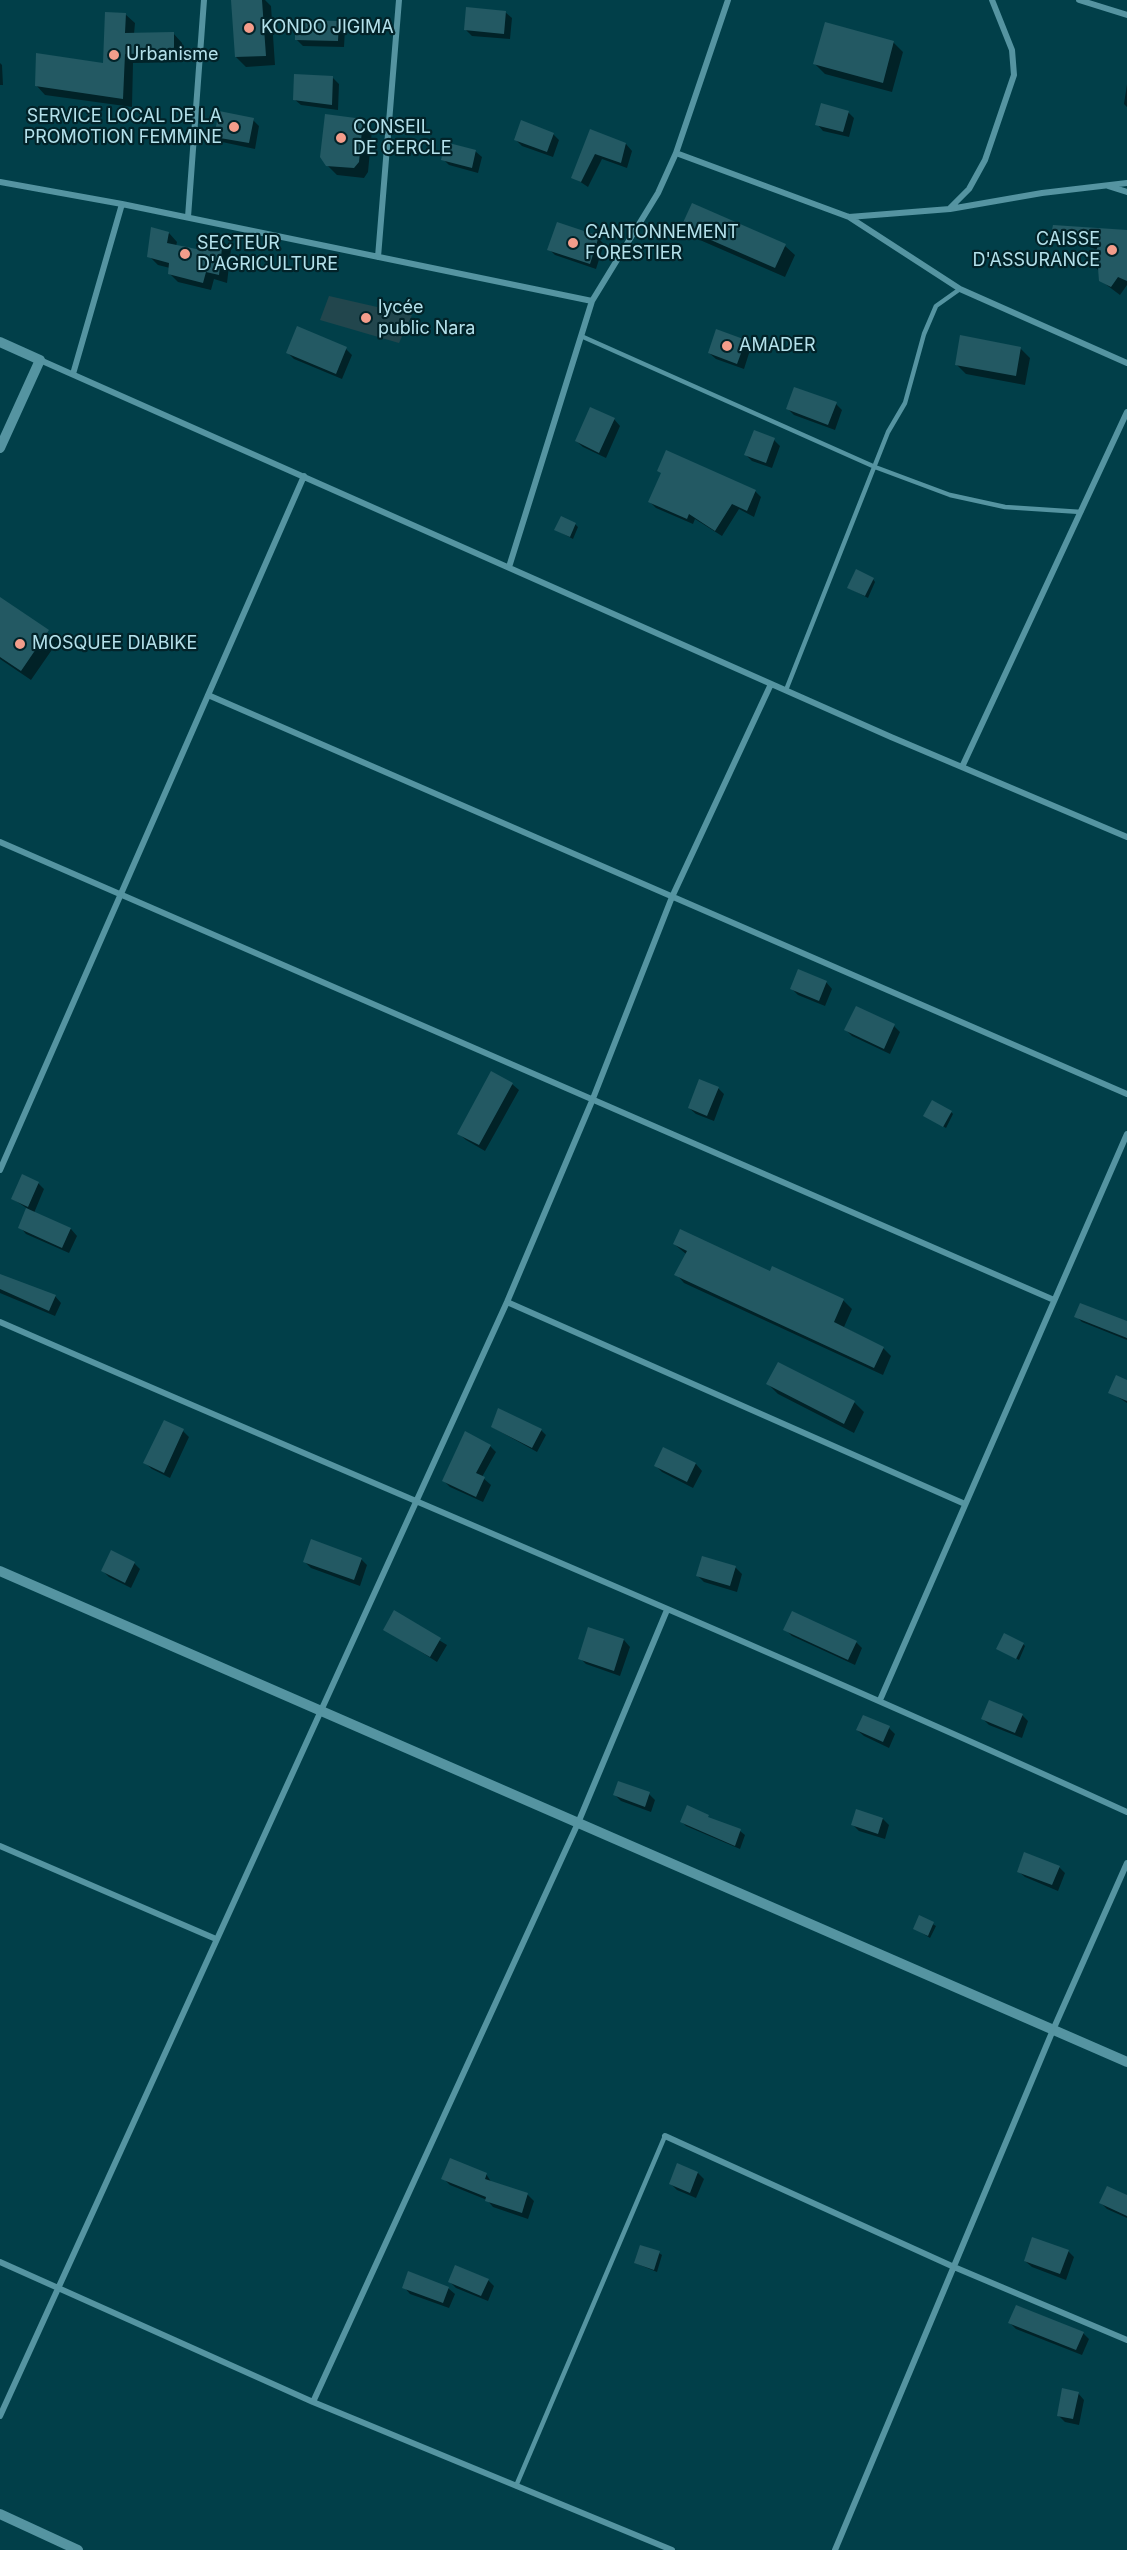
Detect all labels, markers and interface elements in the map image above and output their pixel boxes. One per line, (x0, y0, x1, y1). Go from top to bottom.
place label: KONDO JIGIMA (261, 17, 394, 39)
marker: KONDO JIGIMA (242, 21, 256, 35)
place label: Urbanisme (126, 44, 219, 66)
marker: Urbanisme (107, 48, 121, 62)
place label: SERVICE LOCAL DE LA PROMOTION FEMMINE (24, 106, 222, 148)
place label: CONSEIL DE CERCLE (353, 117, 452, 160)
marker: SERVICE LOCAL DE LA PROMOTION FEMMINE (227, 120, 241, 134)
marker: CONSEIL DE CERCLE (334, 131, 348, 145)
place label: CANTONNEMENT FORESTIER (585, 222, 739, 264)
place label: CAISSE D'ASSURANCE (973, 229, 1100, 272)
place label: SECTEUR D'AGRICULTURE (197, 233, 338, 276)
marker: CANTONNEMENT FORESTIER (566, 236, 580, 250)
marker: CAISSE D'ASSURANCE (1105, 243, 1119, 257)
marker: SECTEUR D'AGRICULTURE (178, 247, 192, 261)
place label: lycée public Nara (378, 297, 475, 340)
marker: lycée public Nara (359, 311, 373, 325)
place label: AMADER (739, 335, 815, 357)
marker: AMADER (720, 339, 734, 353)
place label: MOSQUEE DIABIKE (32, 633, 197, 655)
marker: MOSQUEE DIABIKE (13, 637, 27, 651)

